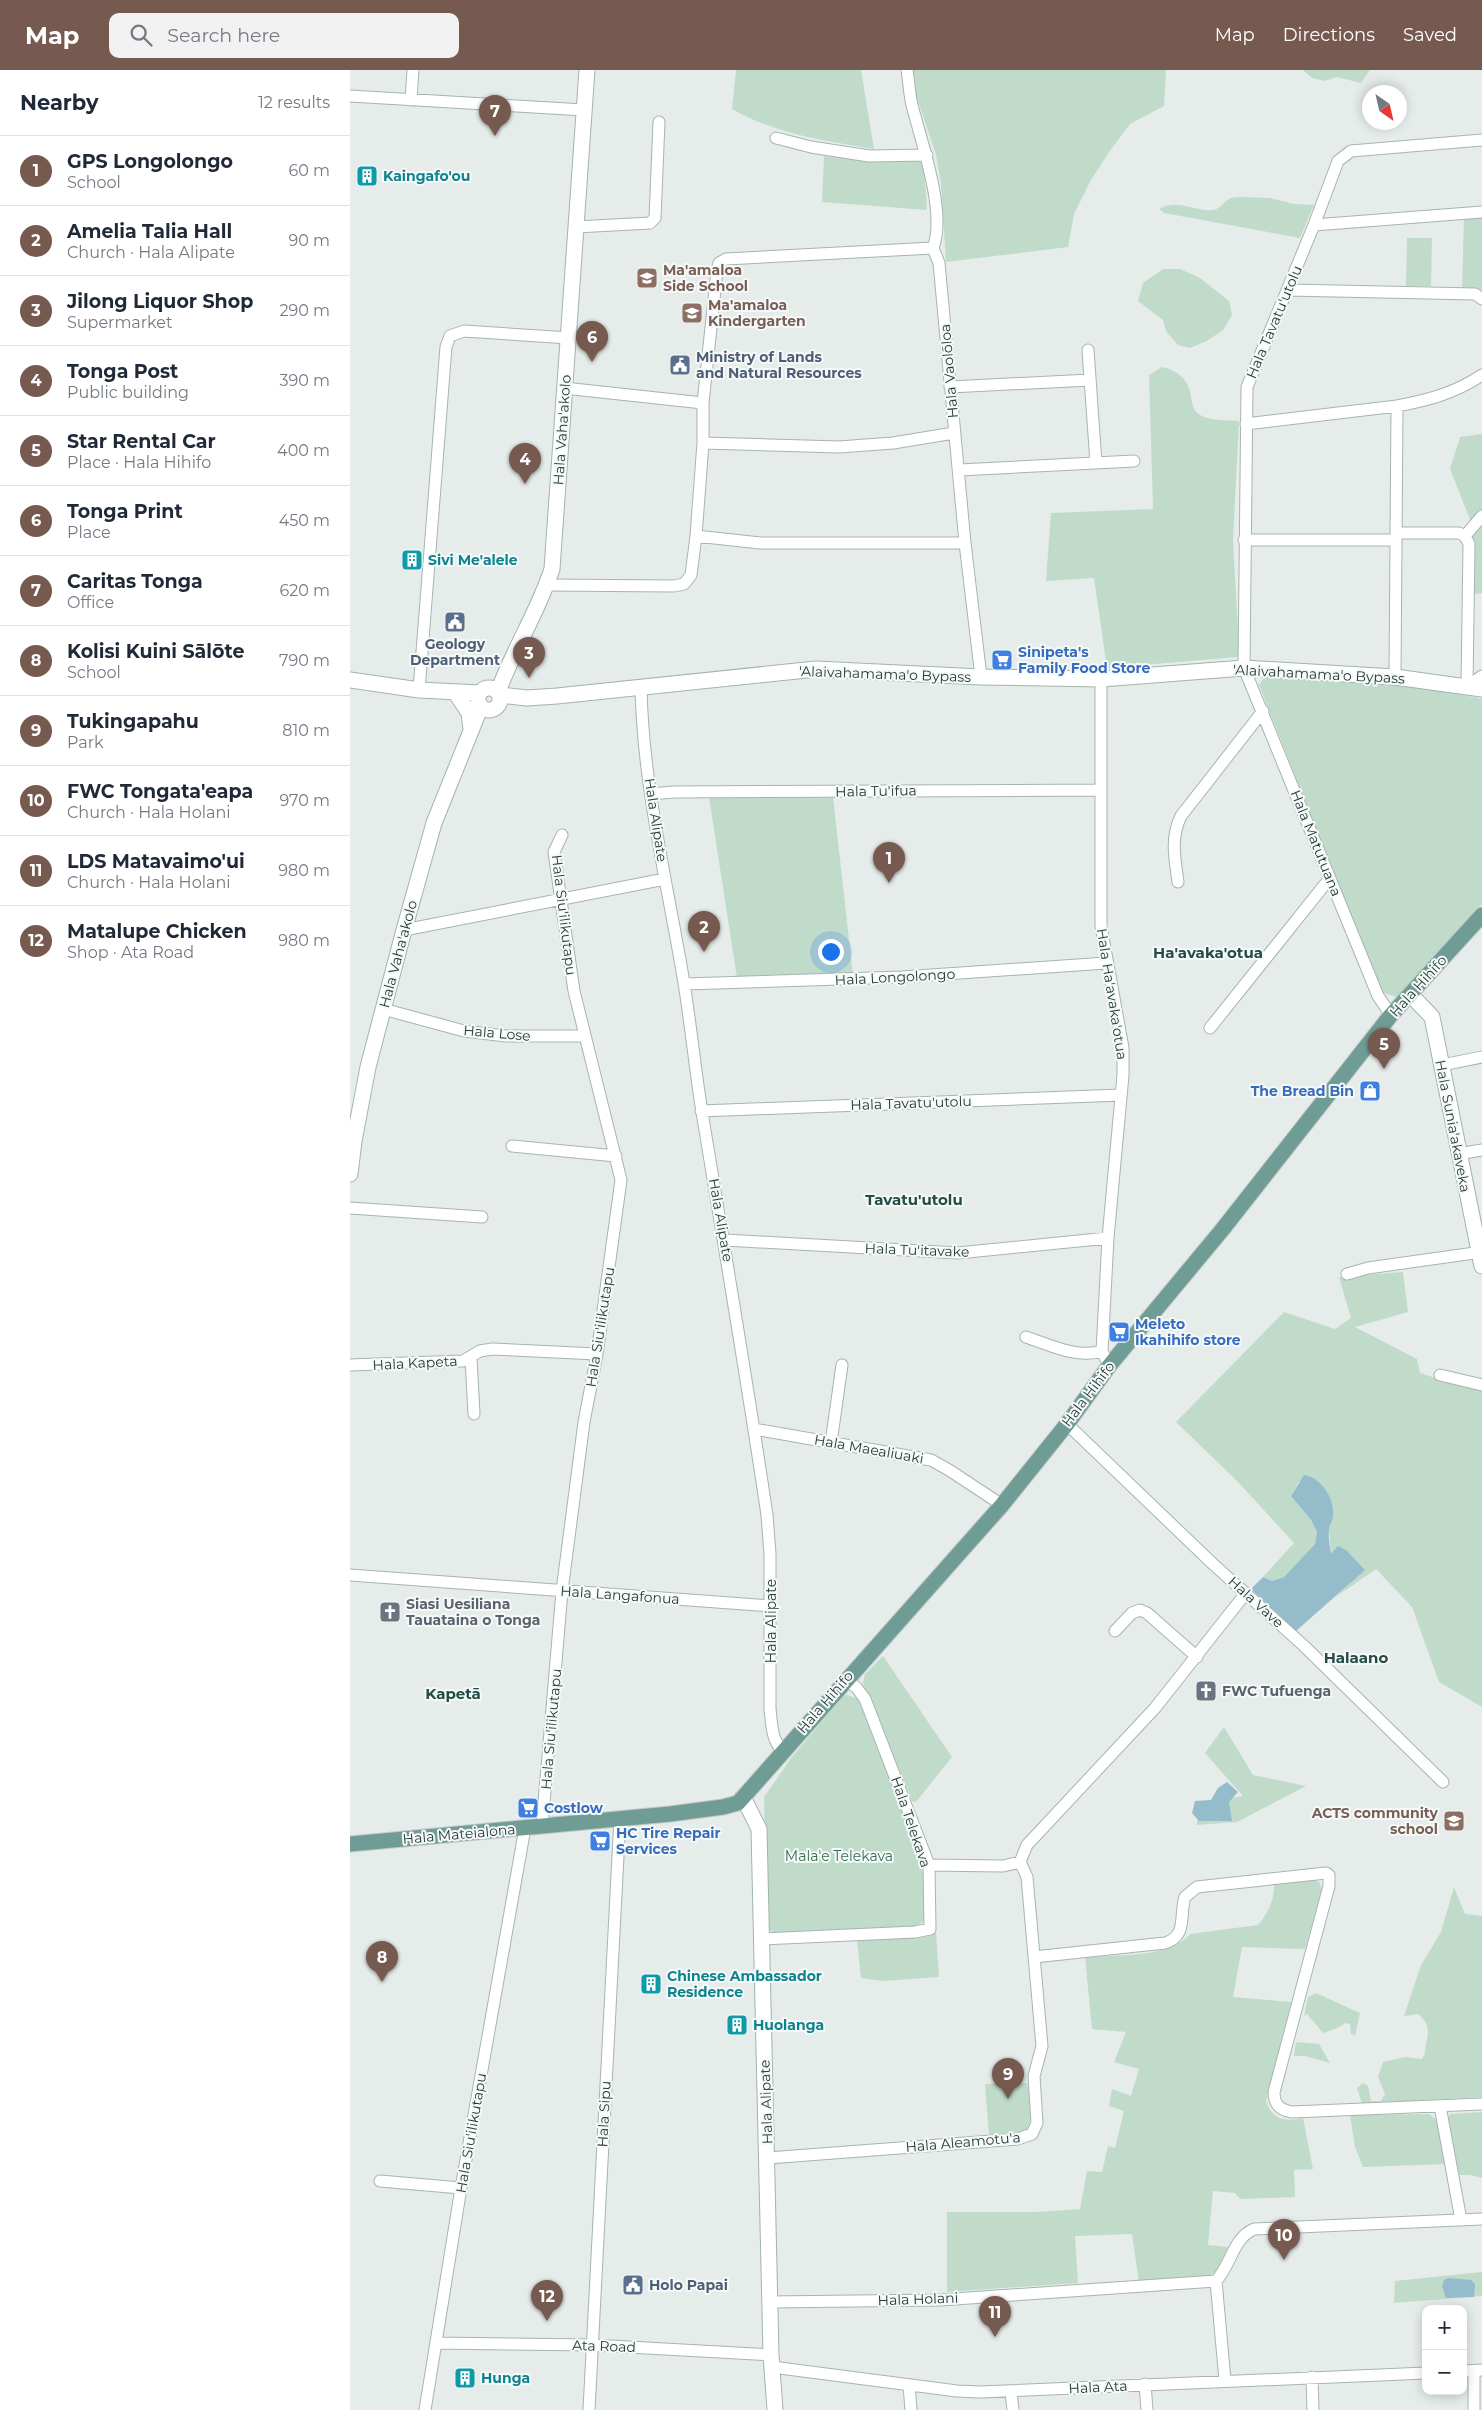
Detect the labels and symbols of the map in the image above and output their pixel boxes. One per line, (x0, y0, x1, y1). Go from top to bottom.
north arrow (1362, 85, 1407, 130)
pin: 7 (479, 95, 511, 136)
building icon: Kaingafo'ou (355, 164, 379, 188)
place label: Kaingafo'ou (383, 167, 470, 185)
place label: Ma'amaloa Side School (663, 261, 748, 295)
street label: Hala Tavatu'utolu (1242, 263, 1306, 381)
school or university icon: Ma'amaloa Side School (635, 266, 659, 290)
place label: Ma'amaloa Kindergarten (708, 296, 806, 330)
school or university icon: Ma'amaloa Kindergarten (680, 301, 704, 325)
pin: 6 (576, 321, 608, 362)
street label: Hala Vaolōloa (936, 323, 962, 419)
place label: Ministry of Lands and Natural Resources (696, 348, 862, 382)
public building icon: Ministry of Lands and Natural Resources (668, 353, 692, 377)
street label: Hala Vaha'akolo (549, 374, 575, 486)
pin: 4 (509, 443, 541, 484)
building icon: Sivi Me'alele (400, 548, 424, 572)
place label: Sivi Me'alele (428, 551, 518, 569)
public building icon: Geology Department (443, 610, 467, 634)
place label: Geology Department (410, 635, 500, 669)
pin: 3 (513, 637, 545, 678)
place label: Sinipeta's Family Food Store (1018, 643, 1150, 677)
supermarket icon: Sinipeta's Family Food Store (990, 648, 1014, 672)
street label: 'Alaivahamama'o Bypass (1233, 661, 1406, 688)
street label: 'Alaivahamama'o Bypass (799, 662, 971, 686)
street label: Hala Alipate (641, 777, 671, 863)
street label: Hala Tu'ifua (835, 781, 917, 801)
street label: Hala Matutuana (1286, 787, 1346, 899)
pin: 1 (873, 842, 905, 883)
street label: Hala Siu'ilikutapu (548, 854, 580, 976)
street label: Hala Vaha'akolo (375, 898, 421, 1010)
pin: 2 (688, 911, 720, 952)
street label: Hala Ha'avaka'otua (1093, 927, 1131, 1061)
your location (818, 939, 844, 965)
district label: Ha'avaka'otua (1153, 943, 1263, 962)
street label: Hala Hihifo (1386, 951, 1451, 1021)
street label: Hala Longolongo (834, 965, 956, 989)
street label: Hala Lose (463, 1021, 531, 1045)
pin: 5 (1368, 1028, 1400, 1069)
street label: Hala Sunia'akaveka (1431, 1058, 1475, 1194)
shop icon: The Bread Bin (1358, 1079, 1382, 1103)
place label: The Bread Bin (1251, 1082, 1354, 1100)
street label: Hala Tavatu'utolu (850, 1092, 972, 1114)
street label: Hala Alipate (705, 1177, 737, 1263)
district label: Tavatu'utolu (865, 1190, 963, 1209)
street label: Hala Tu'itavake (864, 1239, 970, 1261)
street label: Hala Siu'ilikutapu (582, 1266, 618, 1388)
place label: Meleto Ikahihifo store (1135, 1315, 1241, 1349)
supermarket icon: Meleto Ikahihifo store (1107, 1320, 1131, 1344)
street label: Hala Kapeta (372, 1352, 458, 1374)
street label: Hala Hihifo (1058, 1358, 1119, 1430)
street label: Hala Maealiuaki (813, 1431, 925, 1467)
street label: Hala Vave (1225, 1572, 1287, 1632)
street label: Hala Alipate (762, 1579, 780, 1663)
street label: Hala Langafonua (560, 1582, 680, 1608)
place label: Siasi Uesiliana Tauataina o Tonga (406, 1595, 541, 1629)
church icon: Siasi Uesiliana Tauataina o Tonga (378, 1600, 402, 1624)
district label: Halaano (1324, 1648, 1388, 1667)
street label: Hala Hihifo (793, 1667, 857, 1737)
street label: Hala Siu'ilikutapu (537, 1668, 565, 1790)
church icon: FWC Tufuenga (1194, 1679, 1218, 1703)
place label: FWC Tufuenga (1222, 1682, 1331, 1700)
district label: Kapetā (425, 1684, 481, 1703)
street label: Hala Telekava (887, 1774, 935, 1870)
supermarket icon: Costlow (516, 1796, 540, 1820)
place label: Costlow (544, 1799, 604, 1817)
place label: ACTS community school (1311, 1804, 1439, 1838)
school or university icon: ACTS community school (1442, 1809, 1466, 1833)
street label: Hala Mateialona (402, 1820, 516, 1848)
place label: HC Tire Repair Services (616, 1824, 721, 1858)
supermarket icon: HC Tire Repair Services (588, 1829, 612, 1853)
park label: Mala'e Telekava (785, 1847, 893, 1865)
pin: 8 (366, 1941, 398, 1982)
place label: Chinese Ambassador Residence (667, 1967, 822, 2001)
building icon: Chinese Ambassador Residence (639, 1972, 663, 1996)
building icon: Huolanga (725, 2013, 749, 2037)
place label: Huolanga (753, 2016, 824, 2034)
pin: 9 (992, 2058, 1024, 2099)
street label: Hala Alipate (756, 2059, 776, 2145)
street label: Hala Siu'ilikutapu (452, 2072, 490, 2194)
street label: Hala Sipu (593, 2080, 615, 2148)
street label: Hala Aleamotu'a (905, 2128, 1021, 2156)
pin: 10 (1268, 2219, 1300, 2260)
public building icon: Holo Papai (621, 2273, 645, 2297)
place label: Holo Papai (649, 2276, 728, 2294)
pin: 12 (531, 2280, 563, 2321)
street label: Hala Holani (877, 2289, 959, 2309)
pin: 11 (979, 2296, 1011, 2337)
street label: Ata Road (572, 2336, 636, 2356)
building icon: Hunga (453, 2366, 477, 2390)
place label: Hunga (481, 2369, 530, 2387)
street label: Hala Ata (1068, 2376, 1128, 2398)

